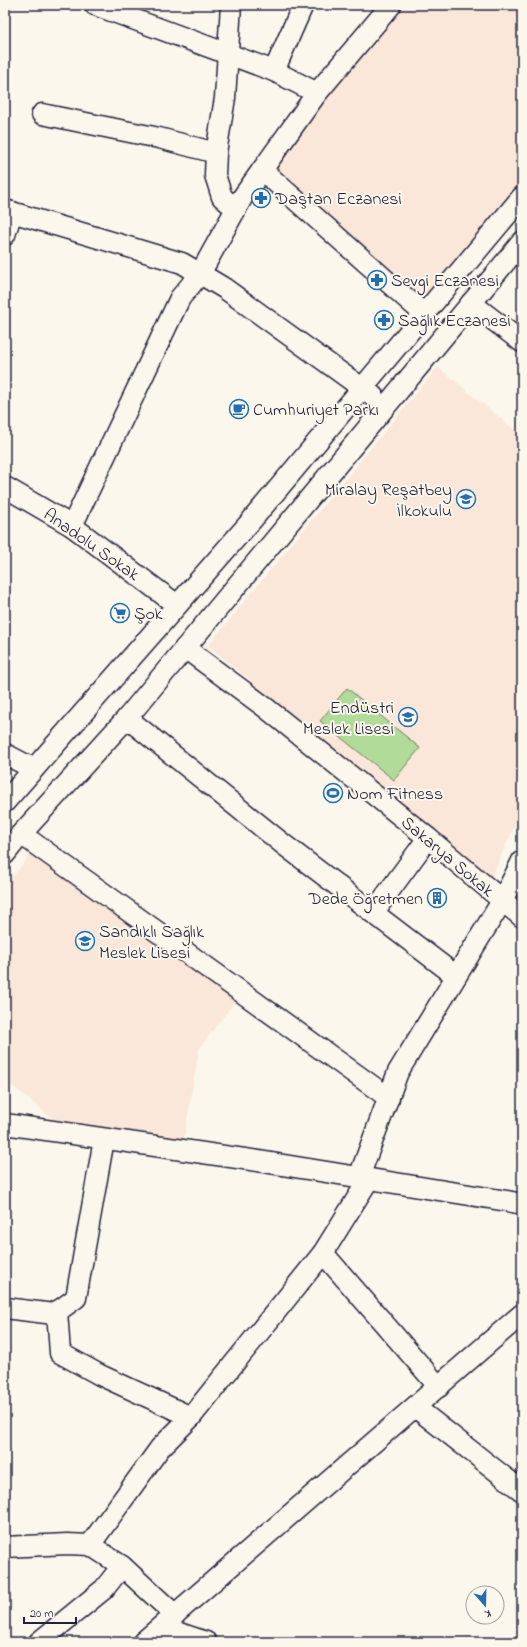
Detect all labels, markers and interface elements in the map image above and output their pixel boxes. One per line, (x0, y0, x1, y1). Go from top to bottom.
pharmacy icon: Daştan Eczanesi (250, 187, 272, 209)
place label: Daştan Eczanesi (274, 187, 402, 213)
pharmacy icon: Sevgi Eczanesi (366, 269, 388, 291)
place label: Sevgi Eczanesi (391, 269, 499, 296)
pharmacy icon: Sağlık Eczanesi (373, 309, 395, 331)
place label: Sağlık Eczanesi (398, 309, 511, 336)
cafe icon: Cumhuriyet Parkı (228, 398, 250, 420)
place label: Cumhuriyet Parkı (253, 398, 379, 424)
place label: Miralay Reşatbey İlkokulu (325, 478, 452, 525)
school or university icon: Miralay Reşatbey İlkokulu (455, 488, 477, 510)
street label: Anadolu Sokak (37, 503, 144, 589)
supermarket icon: Şok (109, 602, 131, 624)
place label: Şok (134, 602, 162, 628)
place label: Endüstri Meslek Lisesi (303, 696, 394, 743)
school or university icon: Endüstri Meslek Lisesi (397, 706, 419, 728)
sports icon: Nom Fitness (322, 782, 344, 804)
place label: Nom Fitness (347, 782, 443, 808)
street label: Sakarya Sokak (394, 811, 499, 904)
place label: Dede Öğretmen (308, 887, 423, 914)
building icon: Dede Öğretmen (426, 887, 448, 909)
place label: Sandıklı Sağlık Meslek Lisesi (99, 920, 204, 967)
school or university icon: Sandıklı Sağlık Meslek Lisesi (74, 930, 96, 952)
north arrow (465, 1585, 505, 1625)
scale bar (24, 1599, 76, 1625)
text: 20 m (30, 1605, 53, 1623)
text: K (482, 1605, 493, 1622)

